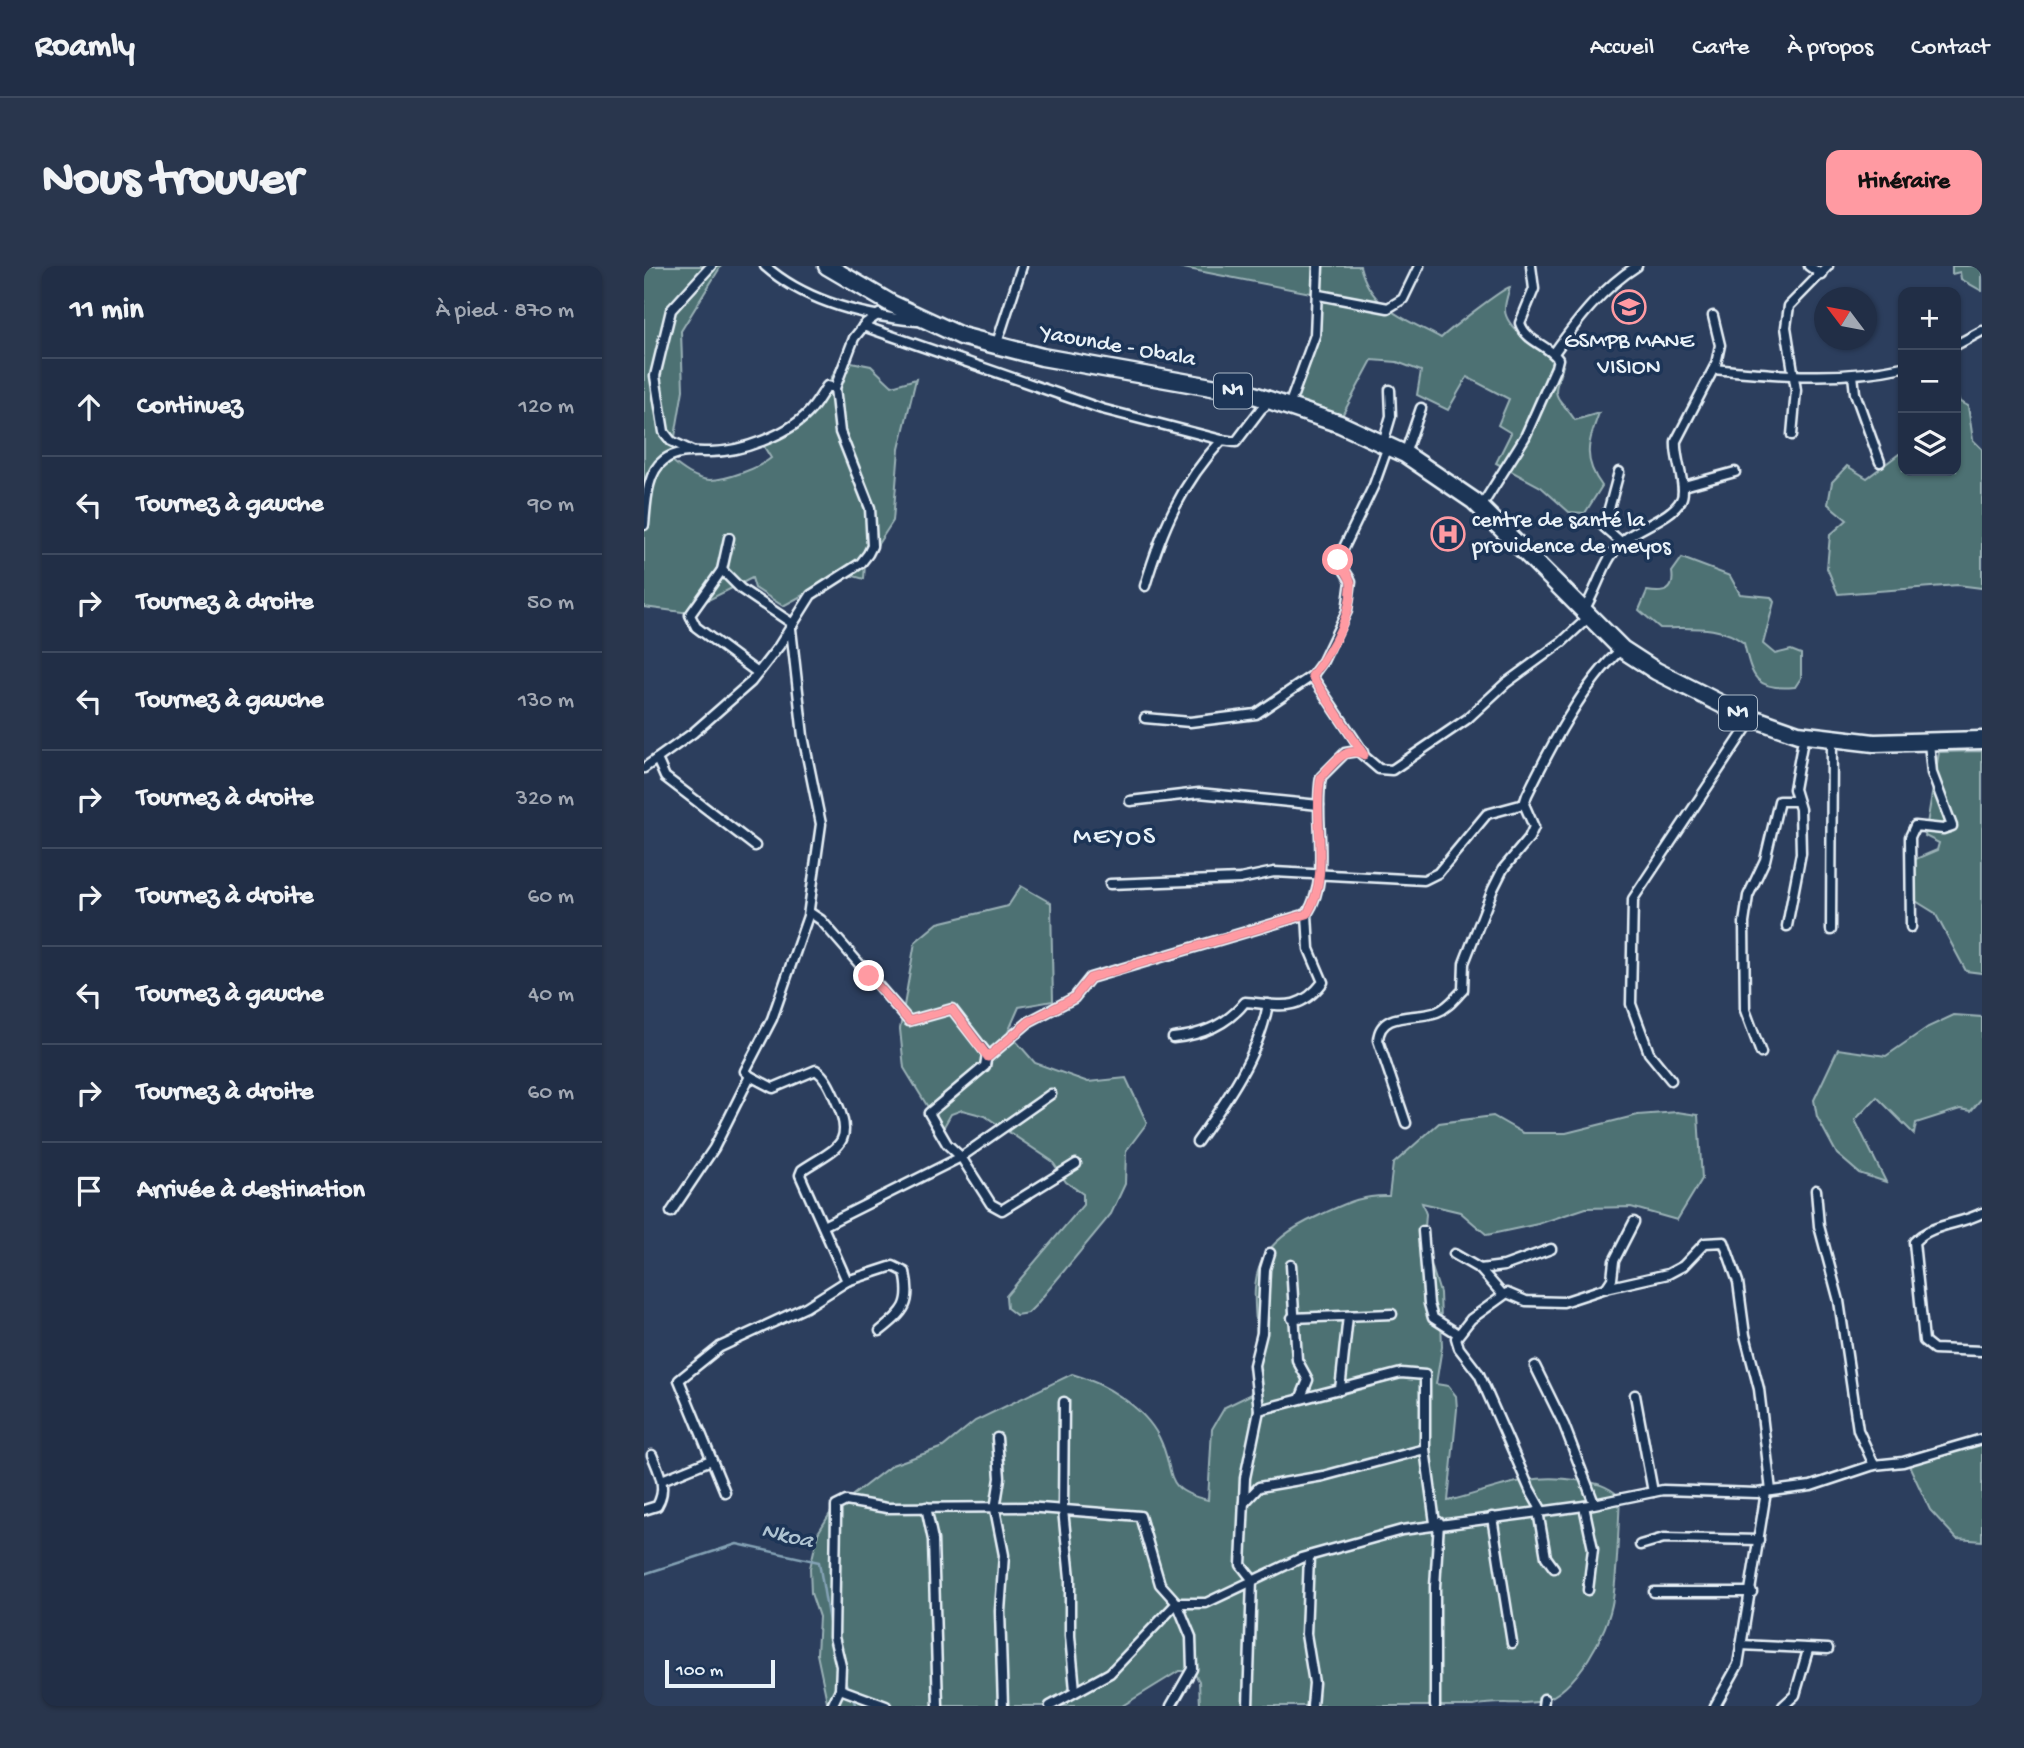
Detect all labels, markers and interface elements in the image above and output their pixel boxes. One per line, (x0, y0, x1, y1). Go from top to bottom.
text: Roamly (35, 29, 135, 67)
text: Accueil (1590, 34, 1654, 63)
text: Carte (1692, 34, 1749, 63)
text: À propos (1787, 34, 1873, 63)
text: Contact (1911, 34, 1989, 63)
button: Itinéraire (1826, 150, 1982, 215)
text: Nous trouver (42, 153, 302, 211)
north arrow (1814, 287, 1877, 350)
map controls (1898, 287, 1961, 476)
button: + (1898, 287, 1961, 350)
school or university icon: GSMPB MANE VISION (1610, 288, 1648, 326)
text: 11 min (70, 294, 143, 329)
text: À pied · 870 m (436, 298, 574, 325)
street label: Yaounde - Obala (1036, 320, 1199, 374)
place label: GSMPB MANE VISION (1564, 329, 1696, 382)
button: − (1898, 350, 1961, 413)
road number: N1 (1214, 374, 1252, 408)
icon: ahead (70, 388, 108, 426)
text: Continuez (137, 392, 243, 423)
text: 120 m (519, 394, 574, 421)
button: layers (1898, 413, 1961, 476)
icon: left (70, 486, 108, 524)
text: Tournez à gauche (137, 490, 324, 521)
text: 90 m (528, 492, 574, 519)
place label: centre de santé la providence de meyos (1471, 508, 1671, 561)
hospital icon: centre de santé la providence de meyos (1429, 515, 1467, 553)
route start (1322, 544, 1353, 575)
icon: right (70, 584, 108, 622)
text: Tournez à droite (137, 588, 314, 619)
text: 50 m (527, 590, 574, 617)
icon: left (70, 682, 108, 720)
text: Tournez à gauche (137, 686, 324, 717)
text: 130 m (518, 688, 574, 715)
road number: N1 (1719, 696, 1757, 730)
icon: right (70, 780, 108, 818)
text: Tournez à droite (137, 784, 314, 815)
text: 320 m (516, 786, 574, 813)
district label: MEYOS (1073, 823, 1157, 854)
icon: right (70, 878, 108, 916)
text: Tournez à droite (137, 882, 314, 913)
text: 60 m (528, 884, 574, 911)
route end (853, 960, 884, 991)
icon: left (70, 976, 108, 1014)
text: Tournez à gauche (137, 980, 324, 1011)
text: 40 m (528, 982, 574, 1009)
icon: right (70, 1074, 108, 1112)
text: Tournez à droite (137, 1078, 314, 1109)
text: 60 m (528, 1080, 574, 1107)
icon: arrive (70, 1172, 108, 1210)
text: Arrivée à destination (137, 1176, 365, 1207)
water label: Nkoa (758, 1517, 817, 1557)
scale bar (665, 1657, 775, 1689)
text: 100 m (676, 1660, 723, 1683)

